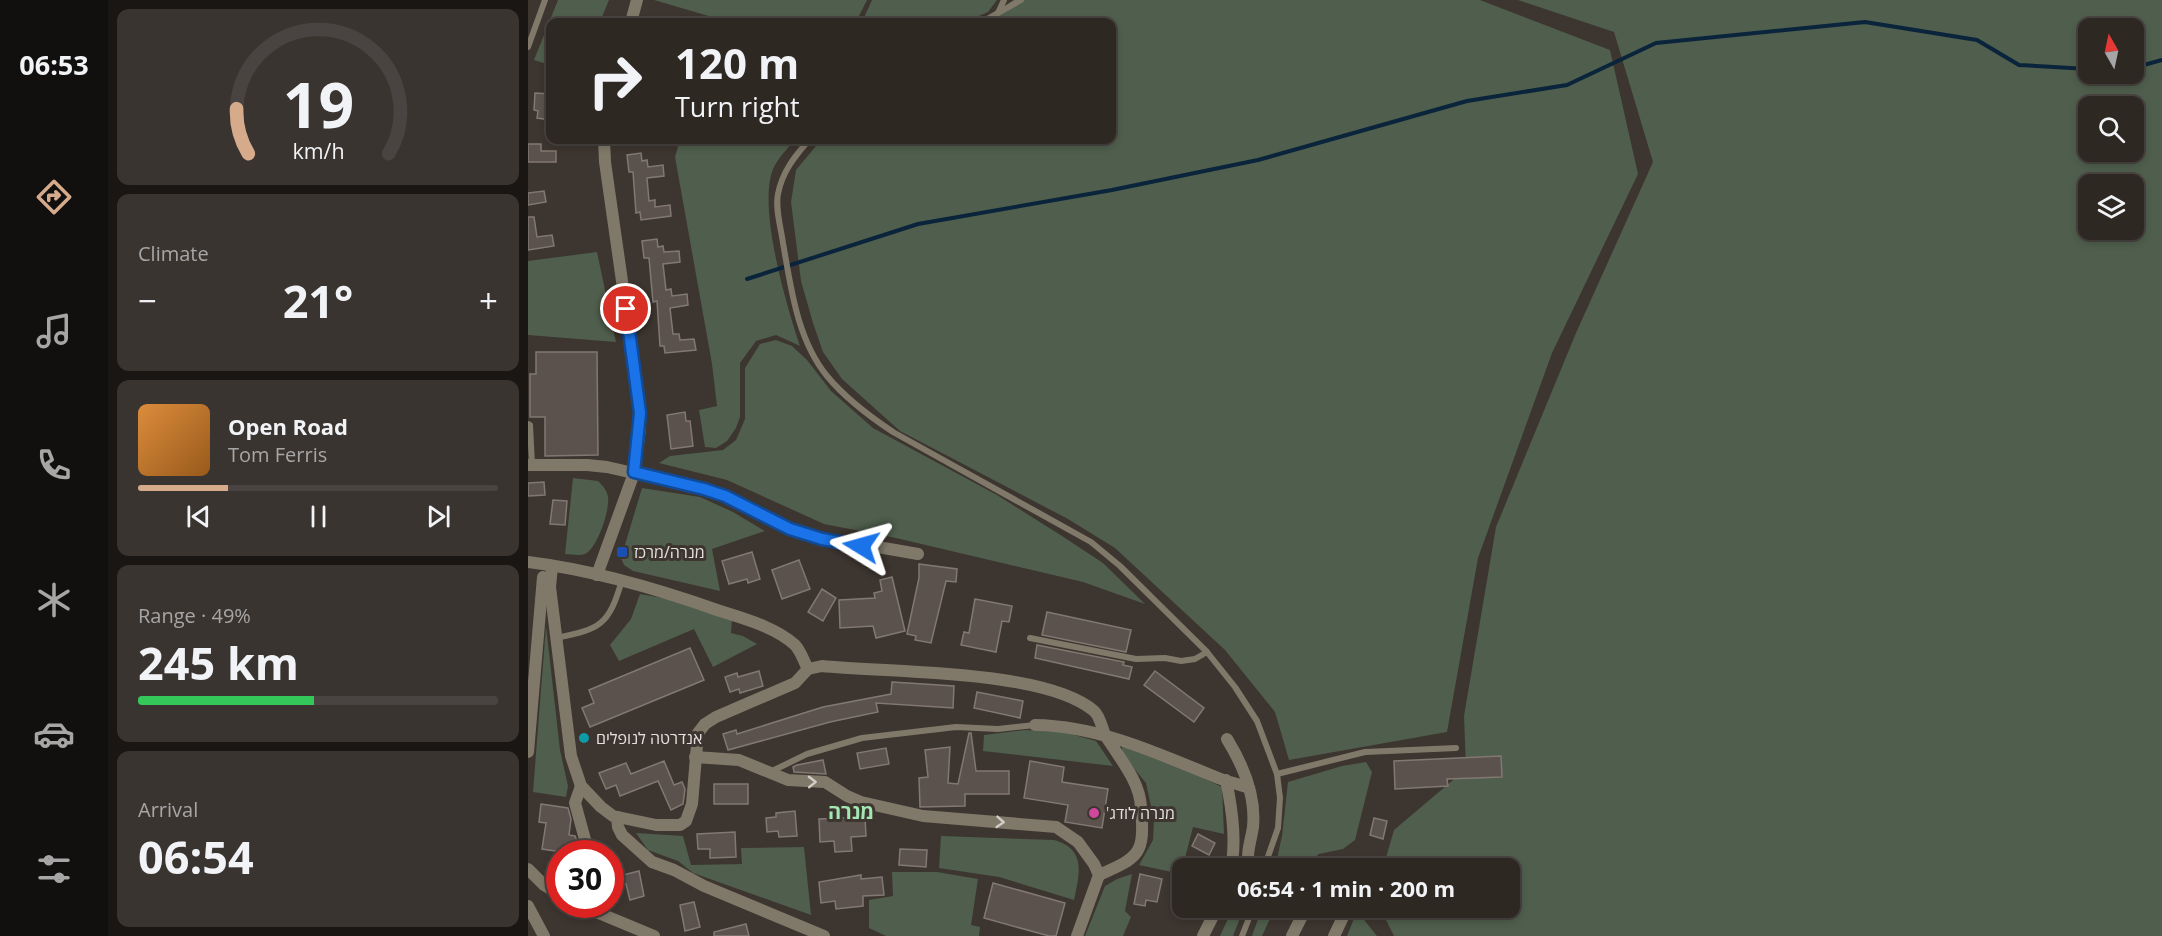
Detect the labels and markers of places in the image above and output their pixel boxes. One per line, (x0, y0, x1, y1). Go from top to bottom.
pin (600, 283, 651, 334)
place label: מנרה/מרכז (634, 541, 705, 563)
marker: מנרה/מרכז (615, 545, 629, 559)
place label: אנדרטה לנופלים (596, 727, 702, 749)
marker: אנדרטה לנופלים (577, 731, 591, 745)
place label: 'מנרה לודג (1106, 802, 1175, 824)
marker: 'מנרה לודג (1087, 806, 1101, 820)

